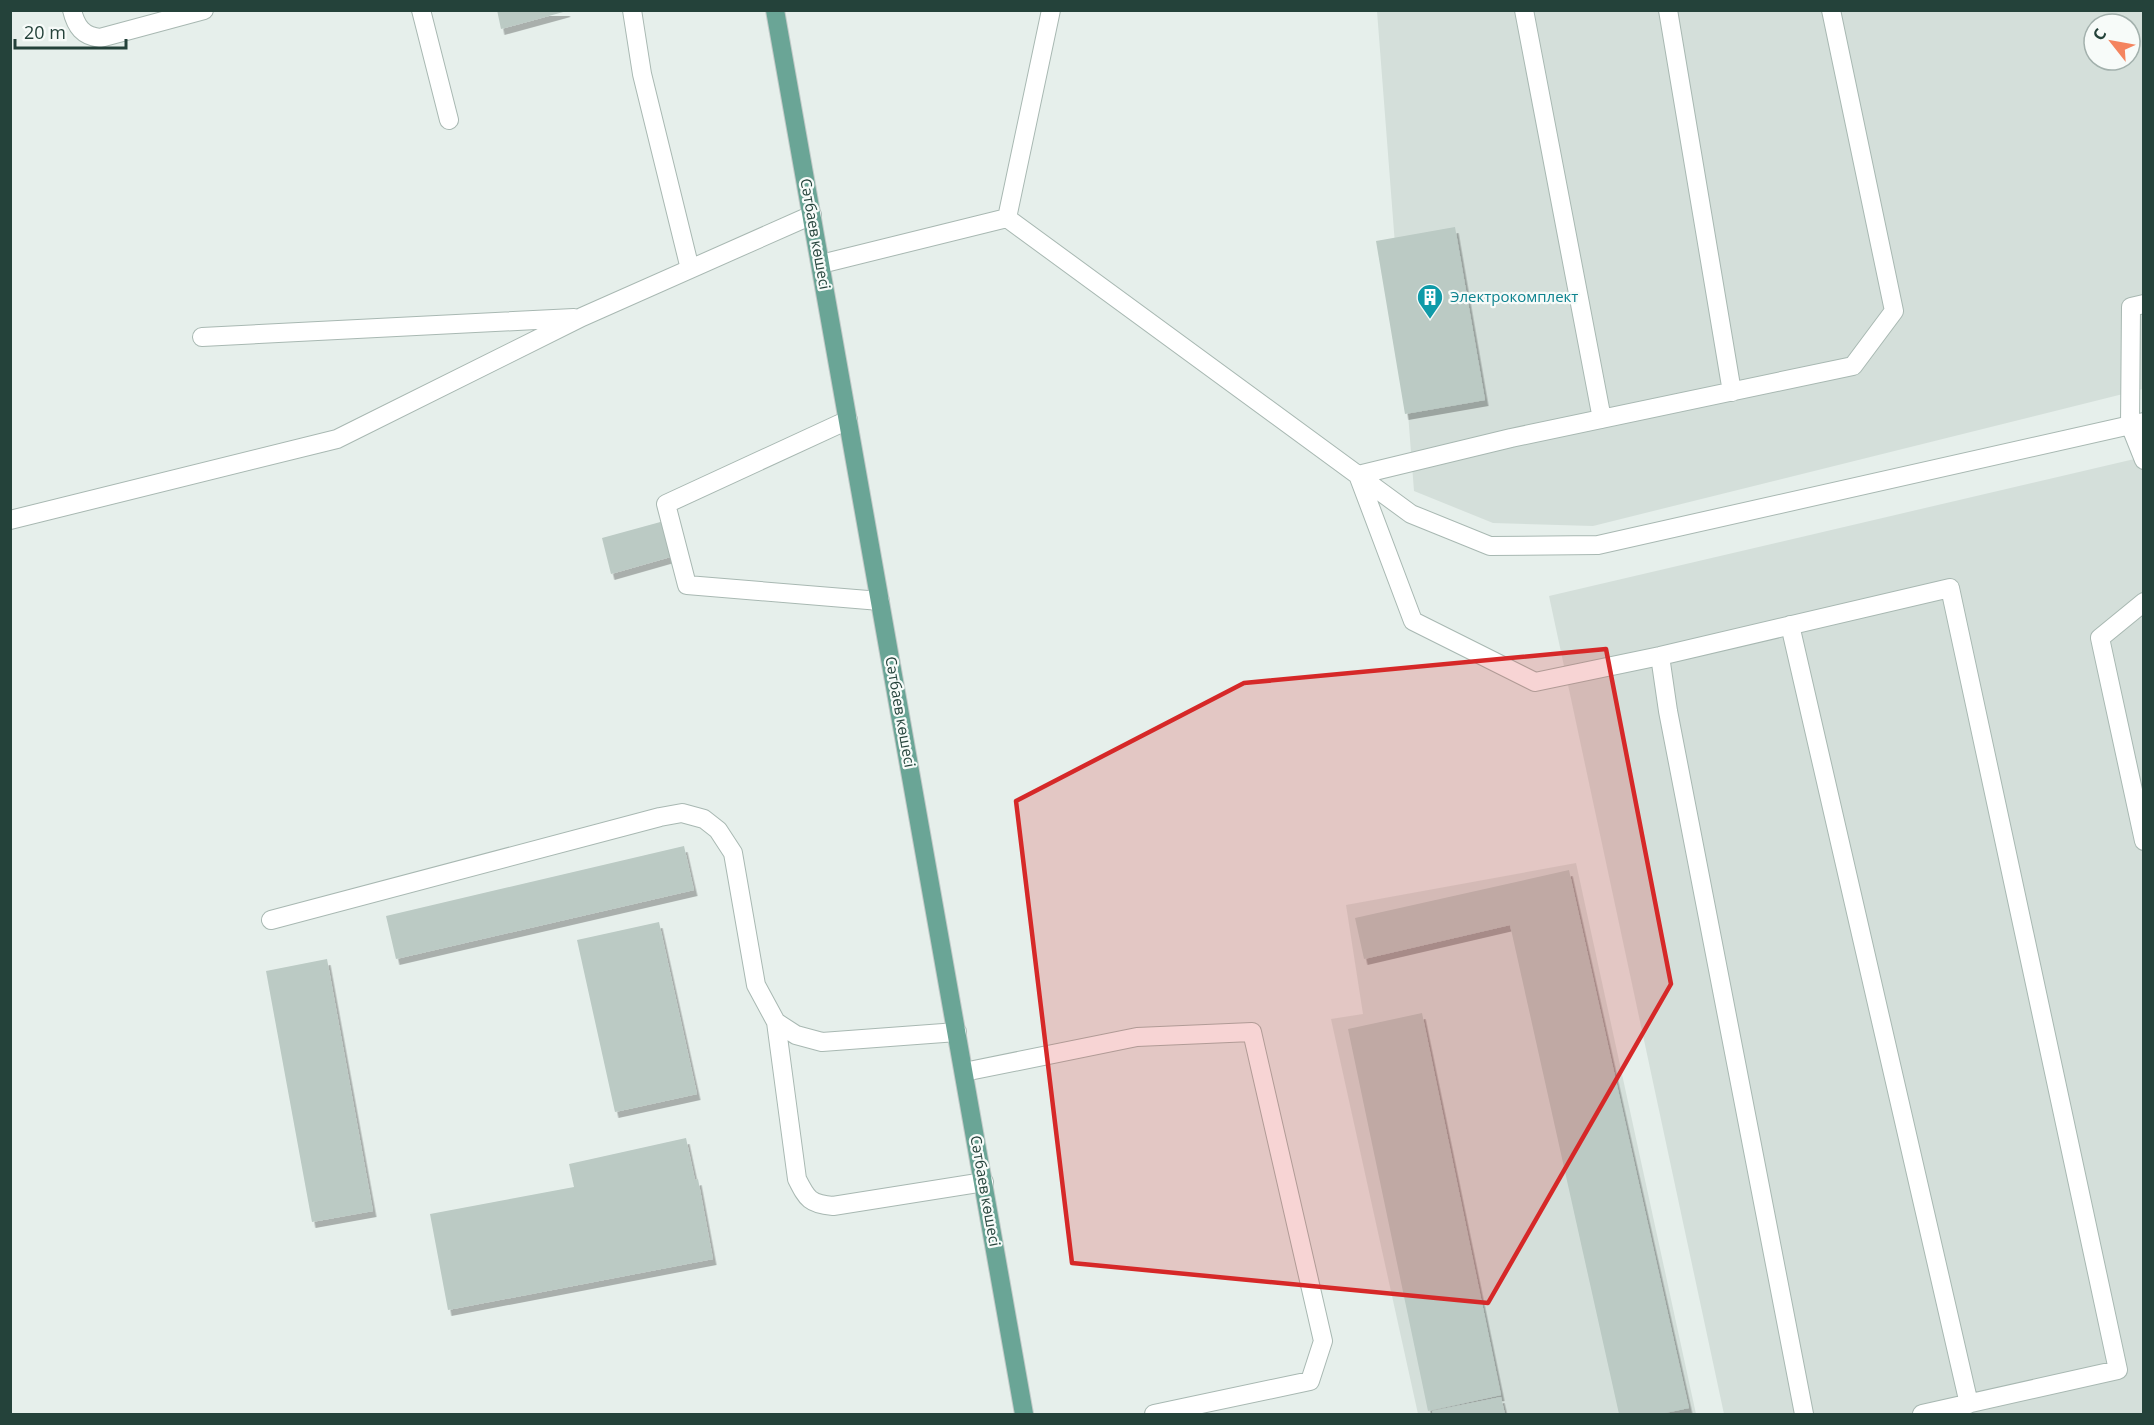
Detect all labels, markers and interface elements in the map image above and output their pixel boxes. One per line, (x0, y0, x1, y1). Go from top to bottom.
scale bar (15, 12, 126, 50)
north arrow (2082, 12, 2142, 72)
text: 20 m (24, 20, 66, 44)
text: С (2087, 24, 2111, 44)
street label: Сәтбаев көшесі (796, 177, 836, 291)
building icon: Электрокомплект (1415, 282, 1445, 320)
place label: Электрокомплект (1450, 286, 1578, 306)
street label: Сәтбаев көшесі (881, 655, 921, 769)
street label: Сәтбаев көшесі (966, 1134, 1006, 1248)

